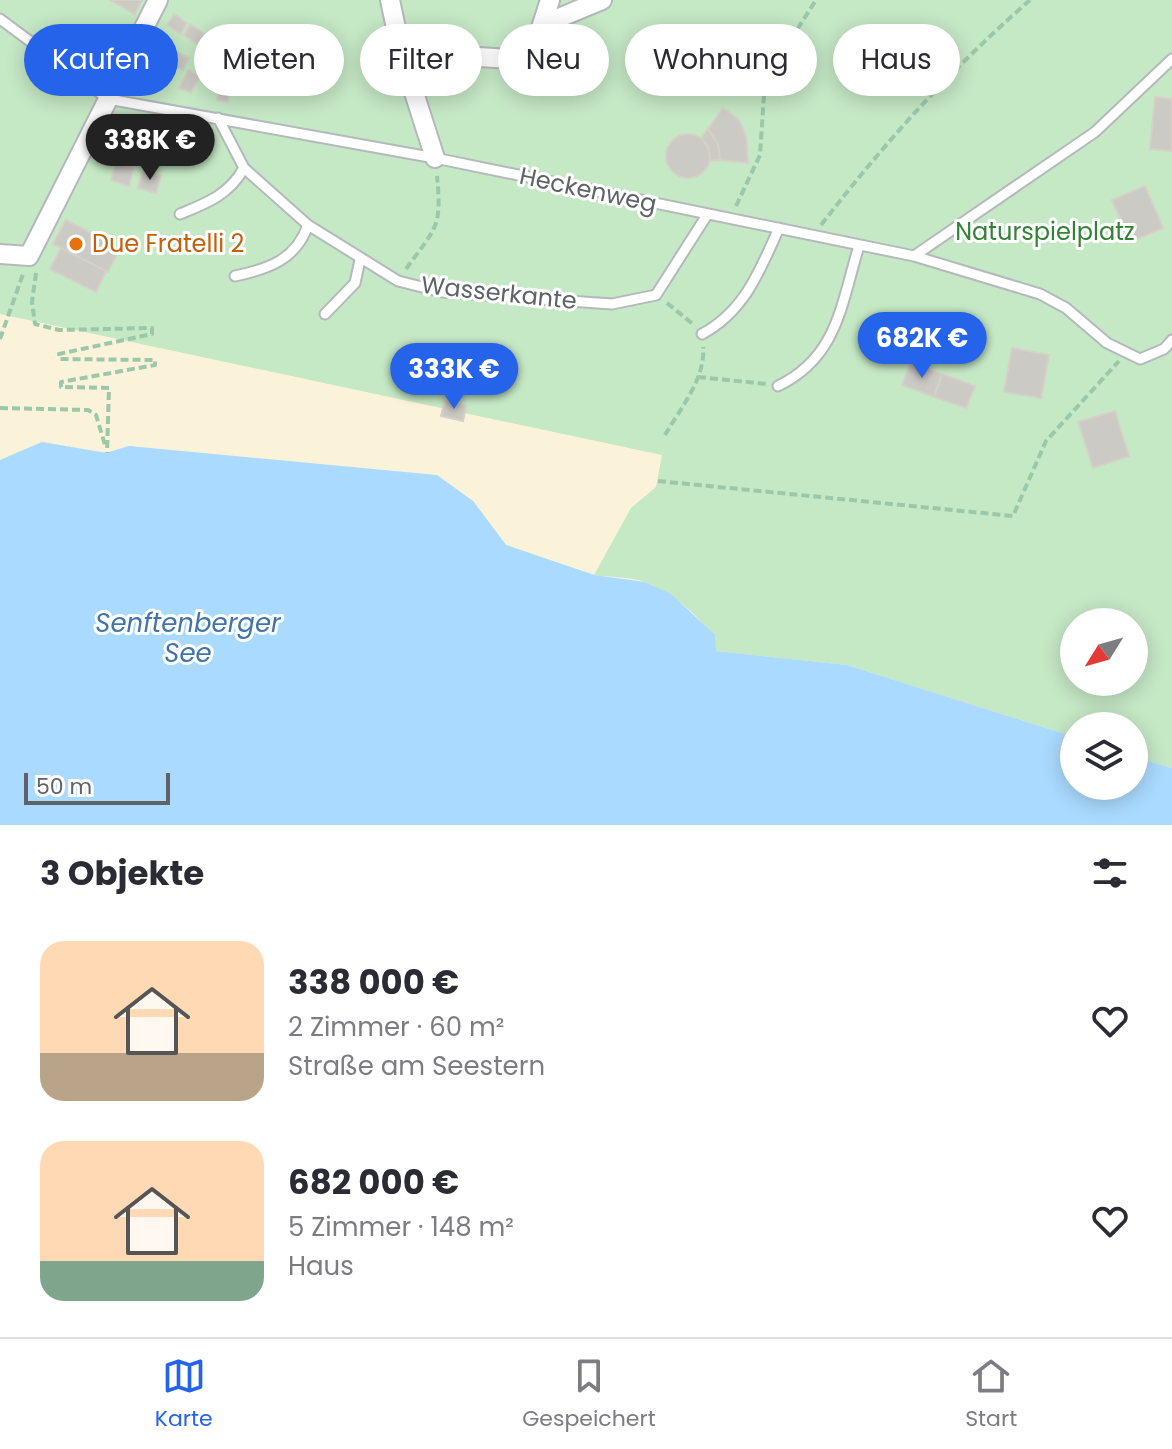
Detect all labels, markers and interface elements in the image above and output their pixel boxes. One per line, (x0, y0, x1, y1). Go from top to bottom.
chip: Kaufen (24, 24, 178, 96)
chip: Mieten (194, 24, 344, 96)
chip: Filter (360, 24, 482, 96)
chip: Neu (498, 24, 609, 96)
chip: Wohnung (625, 24, 817, 96)
chip: Haus (833, 24, 960, 96)
pin: 338K € (85, 114, 215, 182)
text: 338K € (104, 122, 196, 158)
street label: Heckenweg (516, 159, 660, 220)
park label: Naturspielplatz (955, 215, 1135, 248)
place label: Due Fratelli 2 (92, 227, 244, 260)
marker: Due Fratelli 2 (67, 235, 85, 253)
street label: Wasserkante (420, 268, 578, 317)
pin: 682K € (857, 312, 987, 380)
text: 682K € (876, 320, 968, 356)
pin: 333K € (389, 343, 519, 411)
text: 333K € (408, 351, 500, 387)
water label: Senftenberger See (95, 605, 282, 671)
north arrow (1060, 608, 1148, 696)
map controls (1060, 608, 1148, 800)
button: layers (1060, 712, 1148, 800)
scale bar (24, 769, 170, 805)
text: 50 m (36, 771, 92, 802)
text: 3 Objekte (40, 849, 204, 897)
icon: filters (1088, 851, 1132, 895)
text: 338 000 € (288, 958, 459, 1006)
icon: home (104, 973, 200, 1069)
icon: heart (1088, 999, 1132, 1043)
text: 2 Zimmer · 60 m² (288, 1009, 504, 1045)
text: Straße am Seestern (288, 1048, 545, 1084)
text: 682 000 € (288, 1158, 459, 1206)
icon: home (104, 1173, 200, 1269)
icon: heart (1088, 1199, 1132, 1243)
text: 5 Zimmer · 148 m² (288, 1209, 514, 1245)
text: Haus (288, 1248, 354, 1284)
tab: Karte (155, 1354, 213, 1435)
tab: Gespeichert (522, 1354, 656, 1435)
tab: Start (965, 1354, 1017, 1435)

